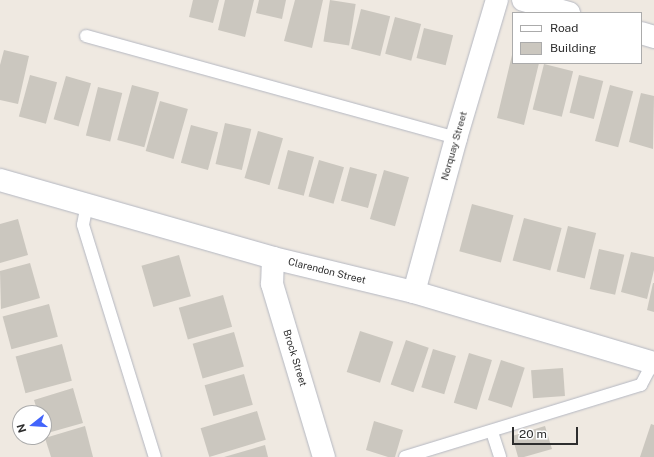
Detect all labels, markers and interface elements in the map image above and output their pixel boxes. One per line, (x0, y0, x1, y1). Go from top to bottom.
legend (512, 12, 642, 64)
text: Road (550, 21, 578, 35)
text: Building (550, 41, 596, 55)
street label: Norquay Street (438, 110, 470, 182)
street label: Clarendon Street (287, 256, 367, 286)
street label: Brock Street (281, 328, 309, 388)
north arrow (12, 405, 52, 445)
scale bar (514, 419, 580, 445)
text: N (14, 422, 28, 434)
text: 20 m (519, 427, 547, 441)

